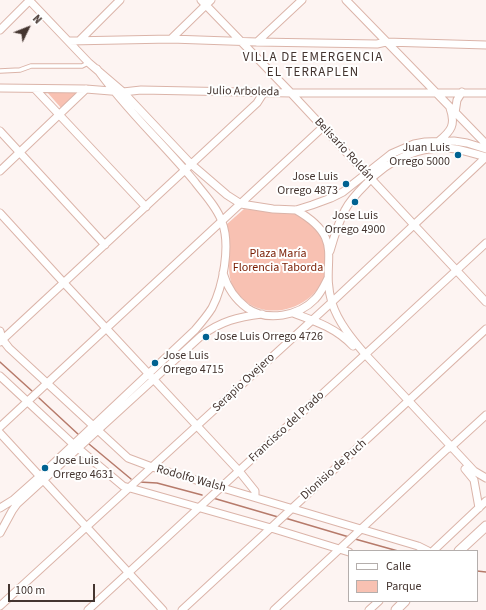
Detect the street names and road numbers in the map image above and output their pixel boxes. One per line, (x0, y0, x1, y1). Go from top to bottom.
street label: Julio Arboleda (207, 84, 279, 100)
street label: Belisario Roldán (311, 115, 377, 185)
street label: Serapio Ovejero (210, 351, 278, 415)
street label: Francisco del Prado (246, 388, 328, 466)
street label: Dionisio de Puch (298, 437, 370, 503)
street label: Rodolfo Walsh (155, 462, 227, 496)

